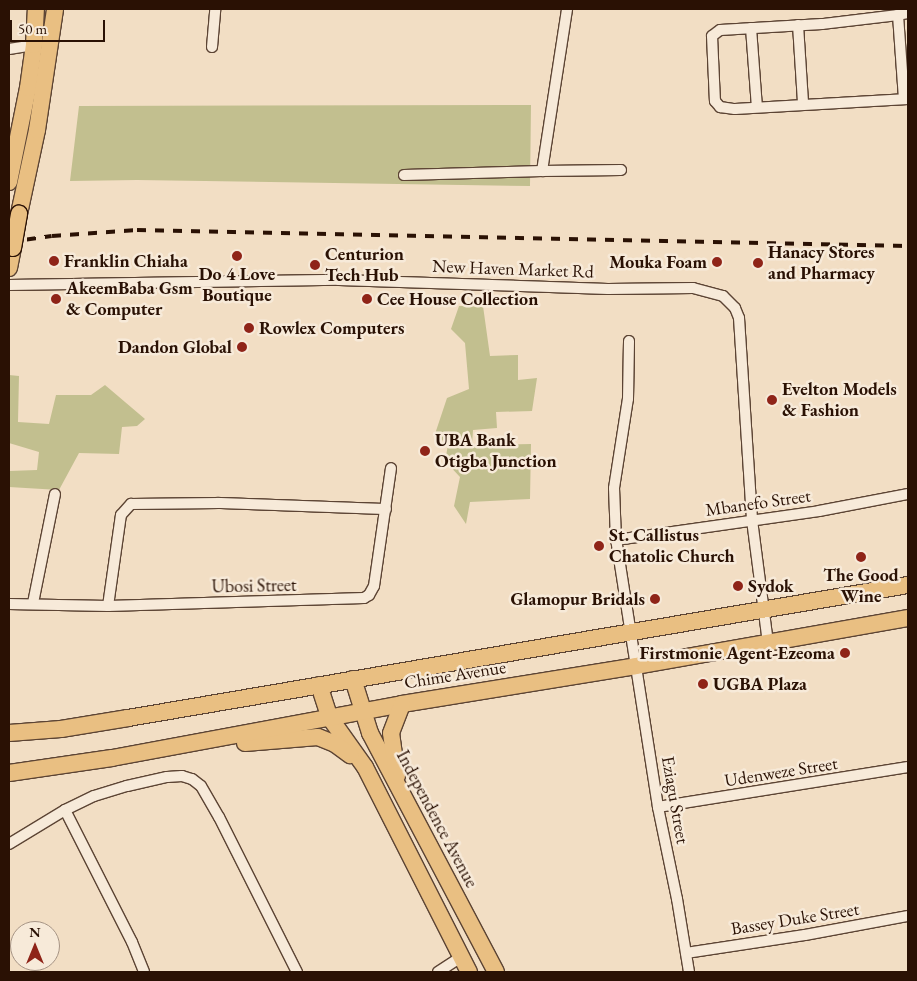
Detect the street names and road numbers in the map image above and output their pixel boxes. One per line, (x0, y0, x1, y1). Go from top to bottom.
street label: New Haven Market Rd (432, 255, 594, 283)
street label: Mbanefo Street (704, 485, 812, 521)
street label: Ubosi Street (211, 574, 297, 598)
street label: Chime Avenue (403, 656, 507, 694)
street label: Independence Avenue (392, 747, 482, 891)
street label: Udenweze Street (723, 752, 839, 792)
street label: Eziagu Street (657, 754, 693, 846)
street label: Bassey Duke Street (729, 898, 861, 940)

